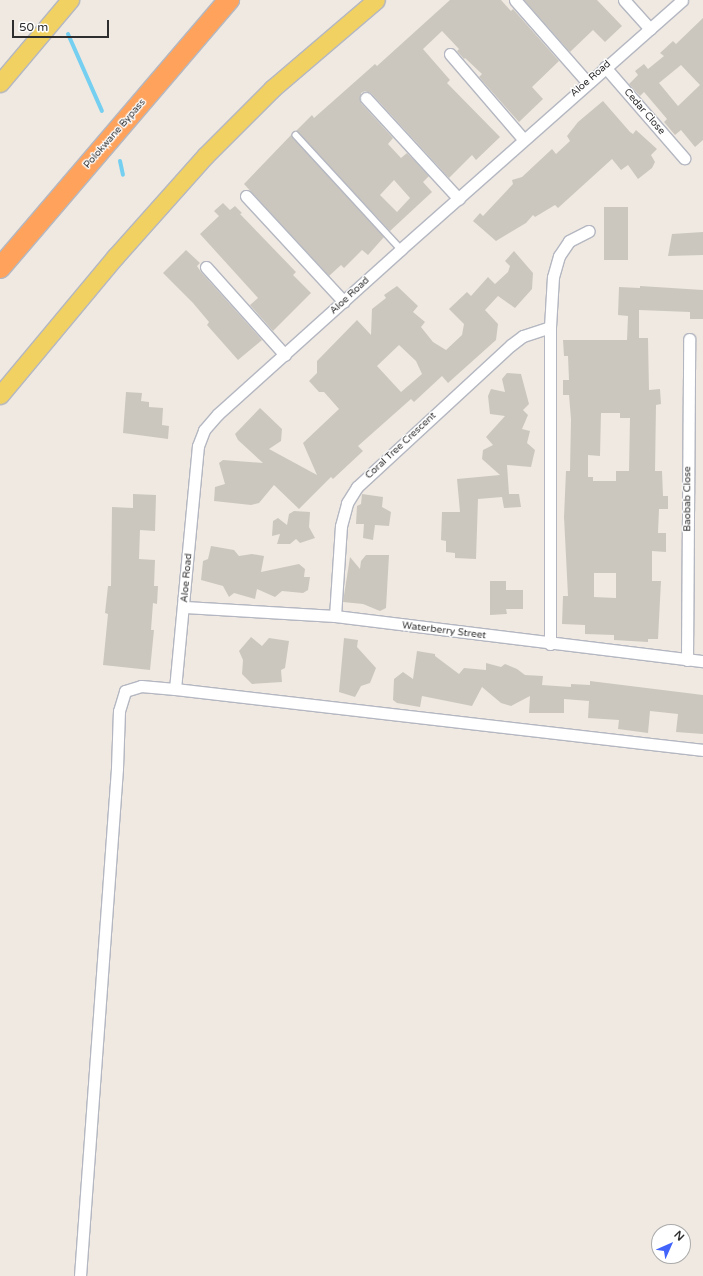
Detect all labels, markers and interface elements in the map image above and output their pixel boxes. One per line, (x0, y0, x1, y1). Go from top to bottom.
scale bar (14, 12, 111, 38)
text: 50 m (19, 20, 48, 34)
street label: Aloe Road (568, 58, 614, 100)
street label: Cedar Close (621, 87, 667, 137)
street label: Polokwane Bypass (82, 97, 148, 171)
street label: Aloe Road (328, 275, 372, 317)
street label: Coral Tree Crescent (363, 410, 439, 482)
street label: Baobab Close (682, 466, 694, 532)
street label: Aloe Road (179, 553, 195, 603)
street label: Waterberry Street (401, 620, 487, 642)
north arrow (651, 1224, 691, 1264)
text: N (671, 1228, 687, 1244)

